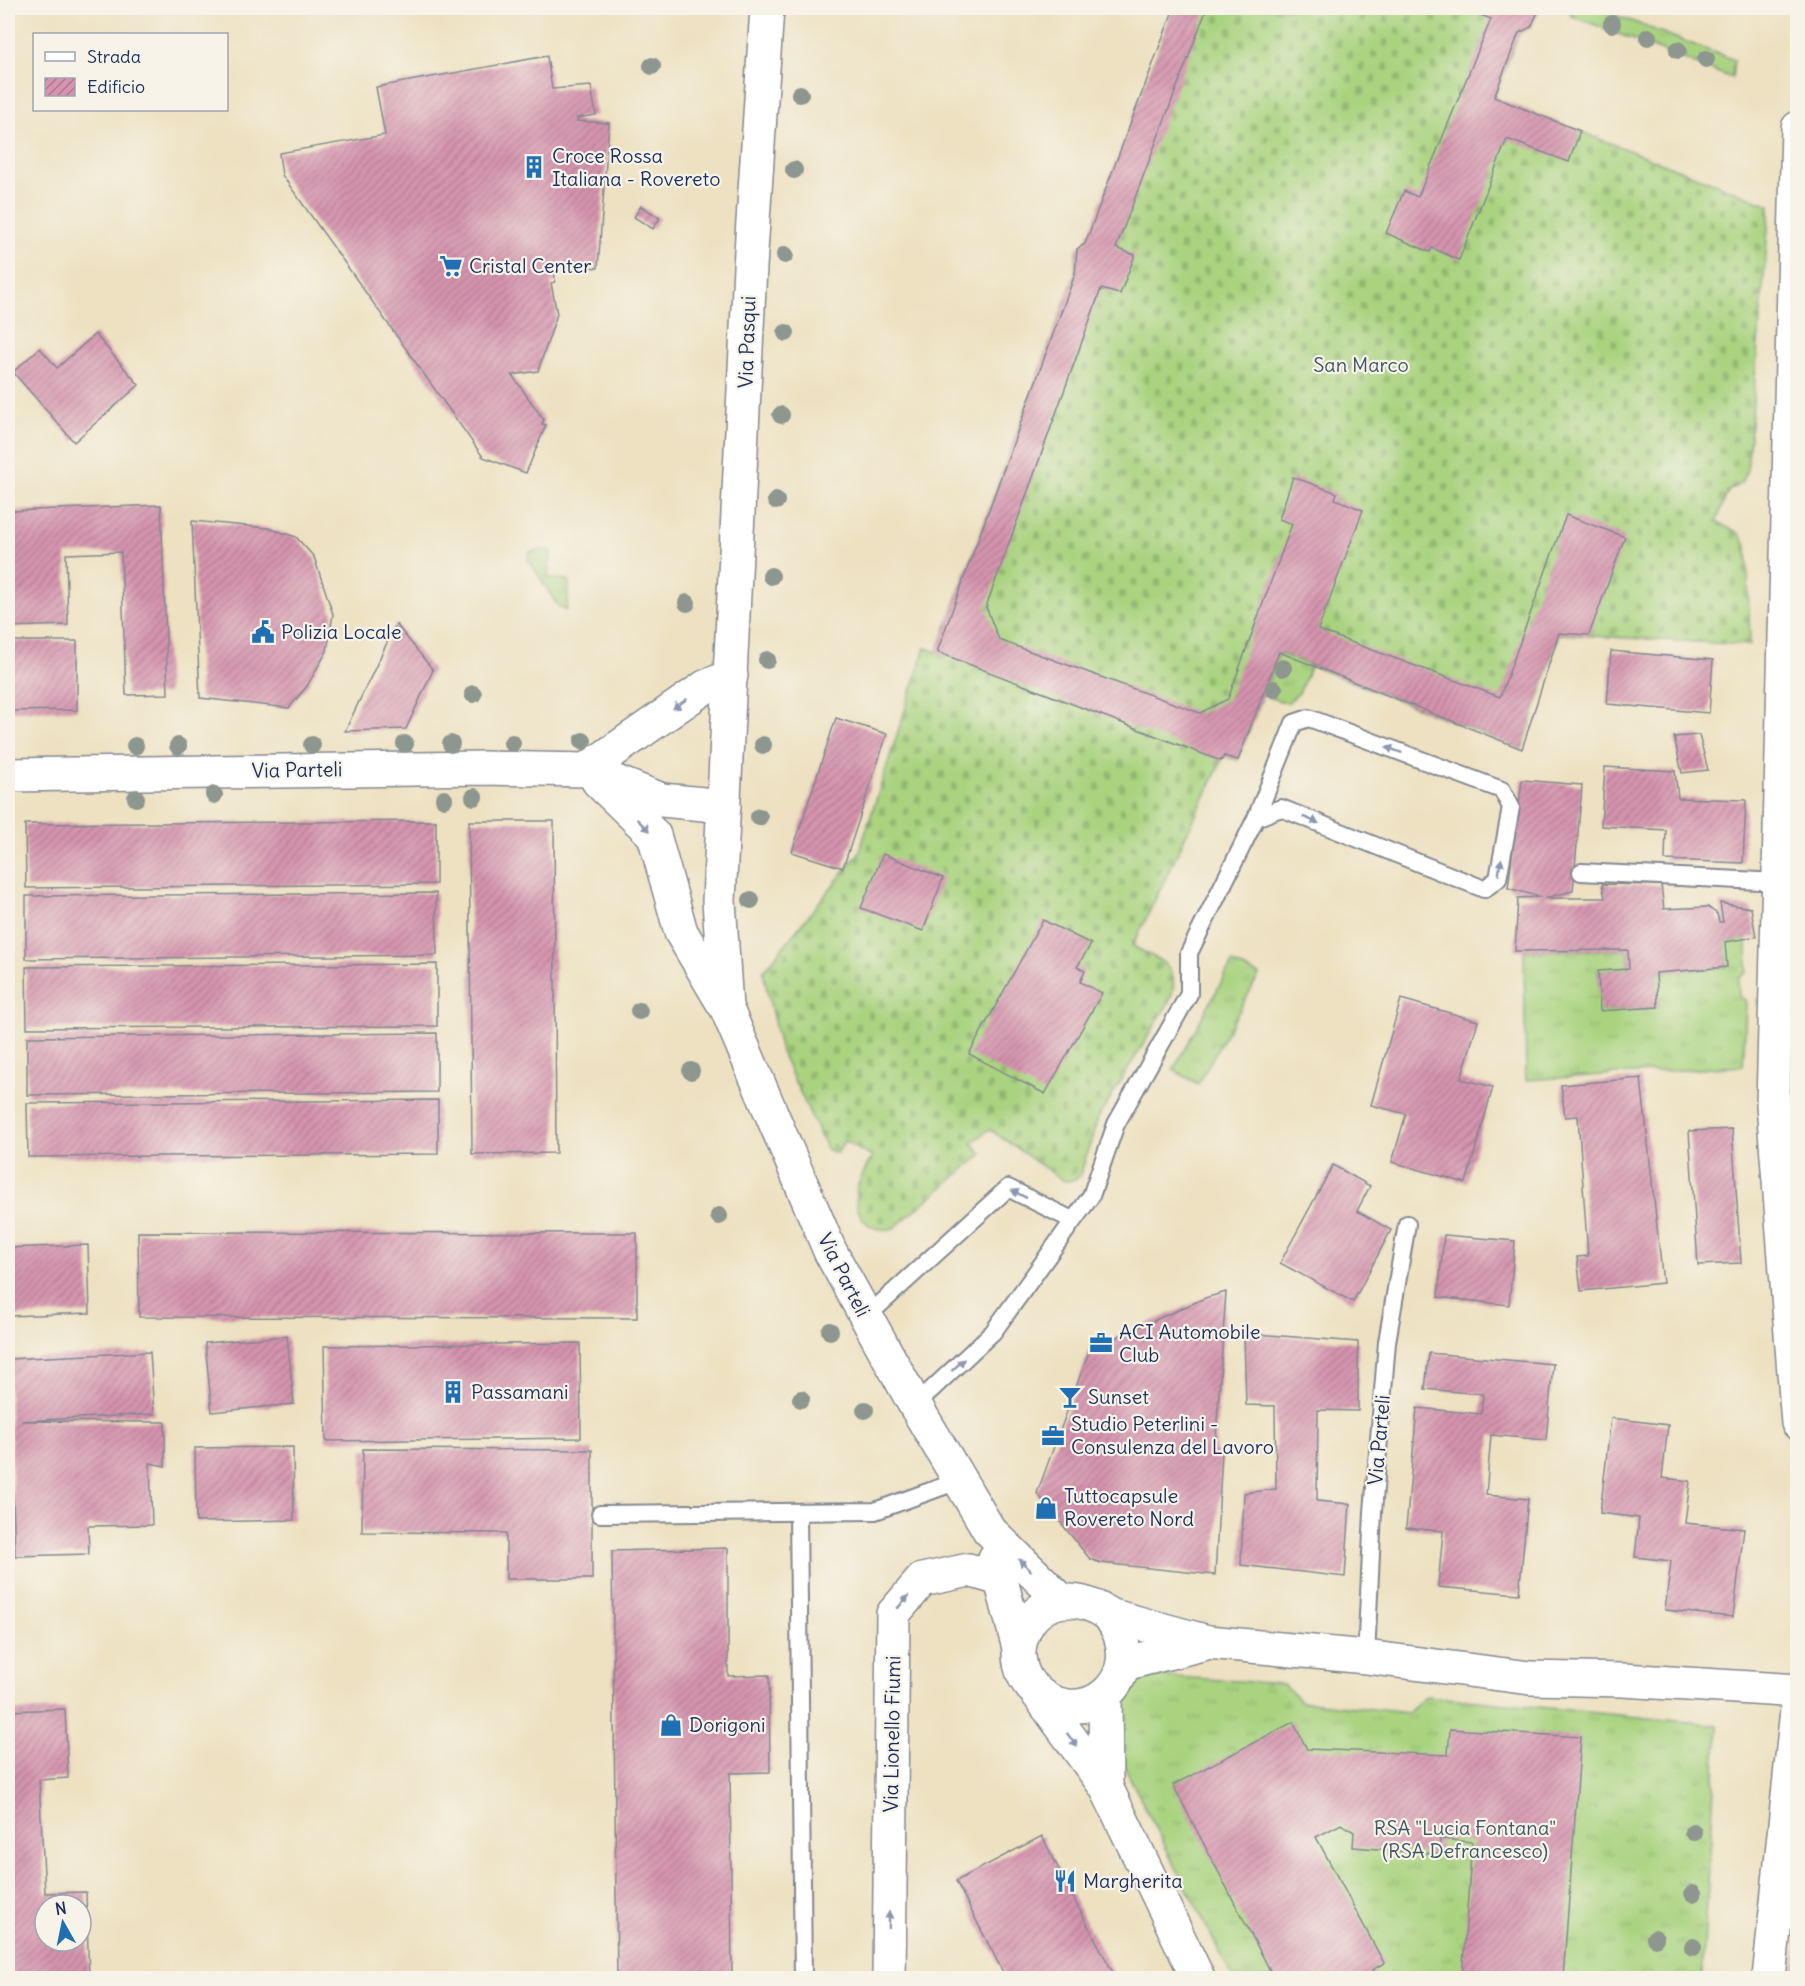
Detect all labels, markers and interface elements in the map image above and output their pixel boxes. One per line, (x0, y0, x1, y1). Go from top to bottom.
legend (33, 33, 228, 111)
text: Strada (87, 45, 141, 68)
text: Edificio (87, 75, 145, 98)
place label: Croce Rossa Italiana - Rovereto (552, 143, 720, 191)
building icon: Croce Rossa Italiana - Rovereto (521, 154, 547, 180)
supermarket icon: Cristal Center (438, 253, 464, 279)
place label: Cristal Center (469, 253, 591, 278)
street label: Via Pasqui (732, 295, 761, 389)
park label: San Marco (1313, 352, 1409, 377)
public building icon: Polizia Locale (250, 619, 276, 645)
place label: Polizia Locale (281, 619, 402, 644)
one-way arrow (672, 698, 688, 709)
one-way arrow (1385, 744, 1403, 754)
street label: Via Parteli (252, 756, 342, 783)
one-way arrow (1302, 815, 1320, 825)
one-way arrow (636, 818, 651, 832)
one-way arrow (1496, 857, 1505, 876)
one-way arrow (1011, 1189, 1028, 1199)
street label: Via Parteli (813, 1229, 876, 1321)
place label: ACI Automobile Club (1119, 1319, 1261, 1367)
office icon: ACI Automobile Club (1088, 1330, 1114, 1356)
one-way arrow (950, 1359, 965, 1372)
building icon: Passamani (440, 1379, 466, 1405)
place label: Passamani (471, 1379, 569, 1404)
bar icon: Sunset (1057, 1384, 1083, 1410)
place label: Sunset (1088, 1384, 1149, 1409)
street label: Via Parteli (1362, 1394, 1395, 1486)
place label: Studio Peterlini - Consulenza del Lavoro (1071, 1411, 1274, 1459)
office icon: Studio Peterlini - Consulenza del Lavoro (1040, 1423, 1066, 1449)
place label: Tuttocapsule Rovereto Nord (1064, 1483, 1194, 1531)
shop icon: Tuttocapsule Rovereto Nord (1033, 1495, 1059, 1521)
one-way arrow (1019, 1559, 1033, 1573)
one-way arrow (896, 1595, 908, 1610)
street label: Via Lionello Fiumi (878, 1655, 905, 1812)
shop icon: Dorigoni (658, 1712, 684, 1738)
place label: Dorigoni (689, 1712, 766, 1737)
one-way arrow (1066, 1732, 1078, 1748)
park label: RSA "Lucia Fontana" (RSA Defrancesco) (1374, 1815, 1556, 1863)
restaurant icon: Margherita (1052, 1868, 1078, 1894)
place label: Margherita (1083, 1868, 1183, 1893)
north arrow (33, 1893, 93, 1953)
text: N (54, 1897, 68, 1919)
one-way arrow (884, 1911, 894, 1930)

